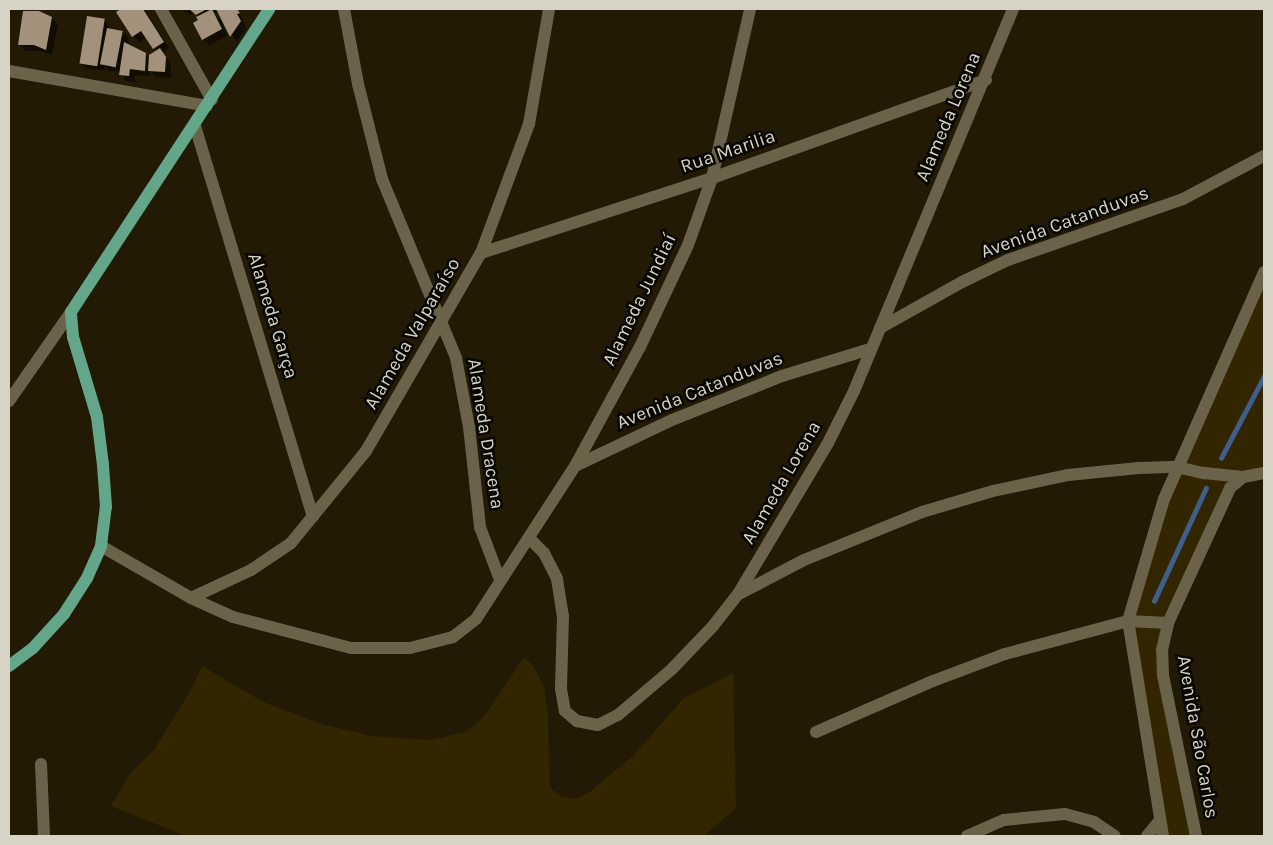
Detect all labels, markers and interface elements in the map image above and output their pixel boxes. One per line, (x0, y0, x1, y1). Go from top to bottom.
street label: Alameda Lorena (911, 49, 987, 185)
street label: Rua Marilia (678, 125, 778, 179)
street label: Avenida Catanduvas (978, 182, 1152, 264)
street label: Alameda Jundiaí (598, 230, 682, 370)
street label: Alameda Garça (242, 250, 302, 382)
street label: Alameda Valparaíso (360, 254, 466, 414)
street label: Avenida Catanduvas (614, 347, 786, 435)
street label: Alameda Dracena (462, 357, 508, 511)
street label: Alameda Lorena (738, 417, 826, 549)
street label: Avenida São Carlos (1171, 654, 1223, 820)

